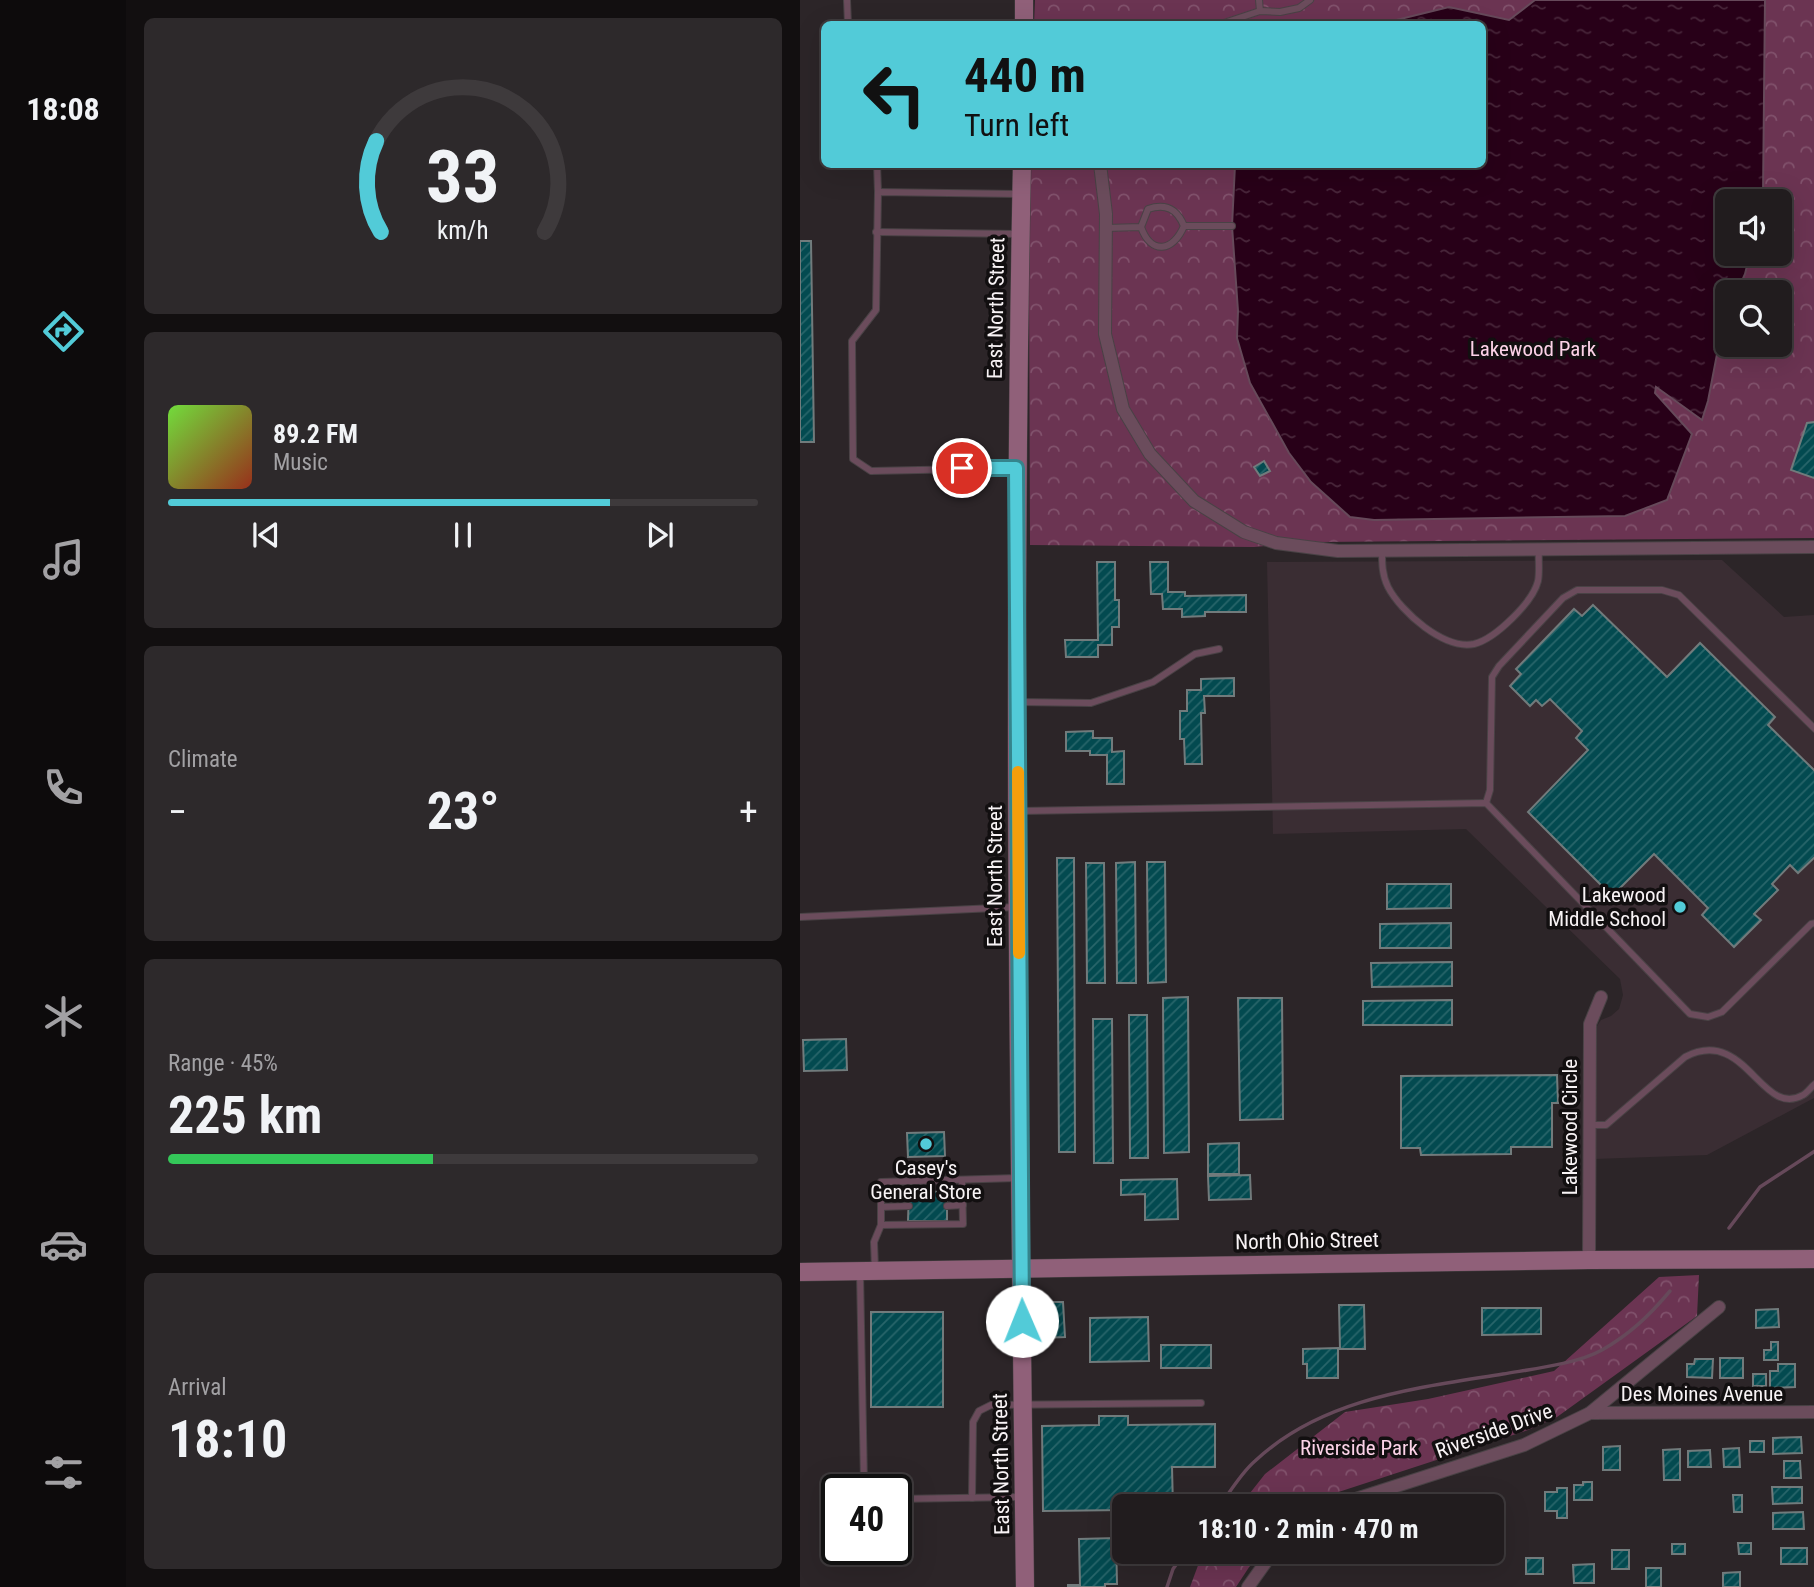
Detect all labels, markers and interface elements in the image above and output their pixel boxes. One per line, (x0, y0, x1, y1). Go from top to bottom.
text: 440 m (964, 47, 1086, 104)
icon: left (849, 49, 940, 140)
text: 18:08 (26, 90, 100, 128)
text: Turn left (964, 106, 1069, 144)
text: 33 (426, 134, 500, 220)
map controls (1715, 189, 1792, 357)
button: sound (1715, 189, 1792, 266)
text: km/h (437, 216, 489, 245)
street label: East North Street (983, 237, 1009, 379)
button: search (1715, 280, 1792, 357)
icon: directions (39, 307, 88, 356)
park label: Lakewood Park (1470, 337, 1597, 361)
text: 89.2 FM (273, 419, 358, 449)
pin (932, 438, 992, 498)
text: Music (273, 449, 328, 476)
icon: arrive (943, 449, 981, 487)
icon: previous (247, 516, 285, 554)
icon: pause (444, 516, 482, 554)
icon: next (641, 516, 679, 554)
icon: music (39, 535, 88, 584)
text: Climate (168, 746, 238, 773)
icon: phone (39, 763, 88, 812)
text: 23° (427, 781, 499, 842)
text: − (168, 790, 187, 834)
text: + (739, 790, 758, 834)
street label: East North Street (983, 805, 1007, 947)
place label: Lakewood Middle School (1548, 883, 1666, 931)
marker: Lakewood Middle School (1672, 899, 1688, 915)
icon: climate (39, 992, 88, 1041)
text: Range · 45% (168, 1050, 278, 1077)
street label: Lakewood Circle (1558, 1059, 1582, 1195)
text: 225 km (168, 1085, 322, 1146)
marker: Casey's General Store (918, 1136, 934, 1152)
place label: Casey's General Store (870, 1156, 982, 1204)
icon: car (39, 1220, 88, 1269)
street label: North Ohio Street (1235, 1228, 1379, 1254)
position arrow (985, 1284, 1059, 1358)
text: Arrival (168, 1374, 227, 1401)
street label: Des Moines Avenue (1621, 1382, 1783, 1406)
street label: East North Street (988, 1393, 1014, 1535)
street label: Riverside Drive (1432, 1399, 1556, 1463)
text: 18:10 (168, 1409, 287, 1470)
park label: Riverside Park (1300, 1436, 1419, 1460)
icon: filters (39, 1448, 88, 1497)
speed limit sign: 40 (821, 1474, 912, 1565)
text: 18:10 · 2 min · 470 m (1198, 1514, 1418, 1544)

